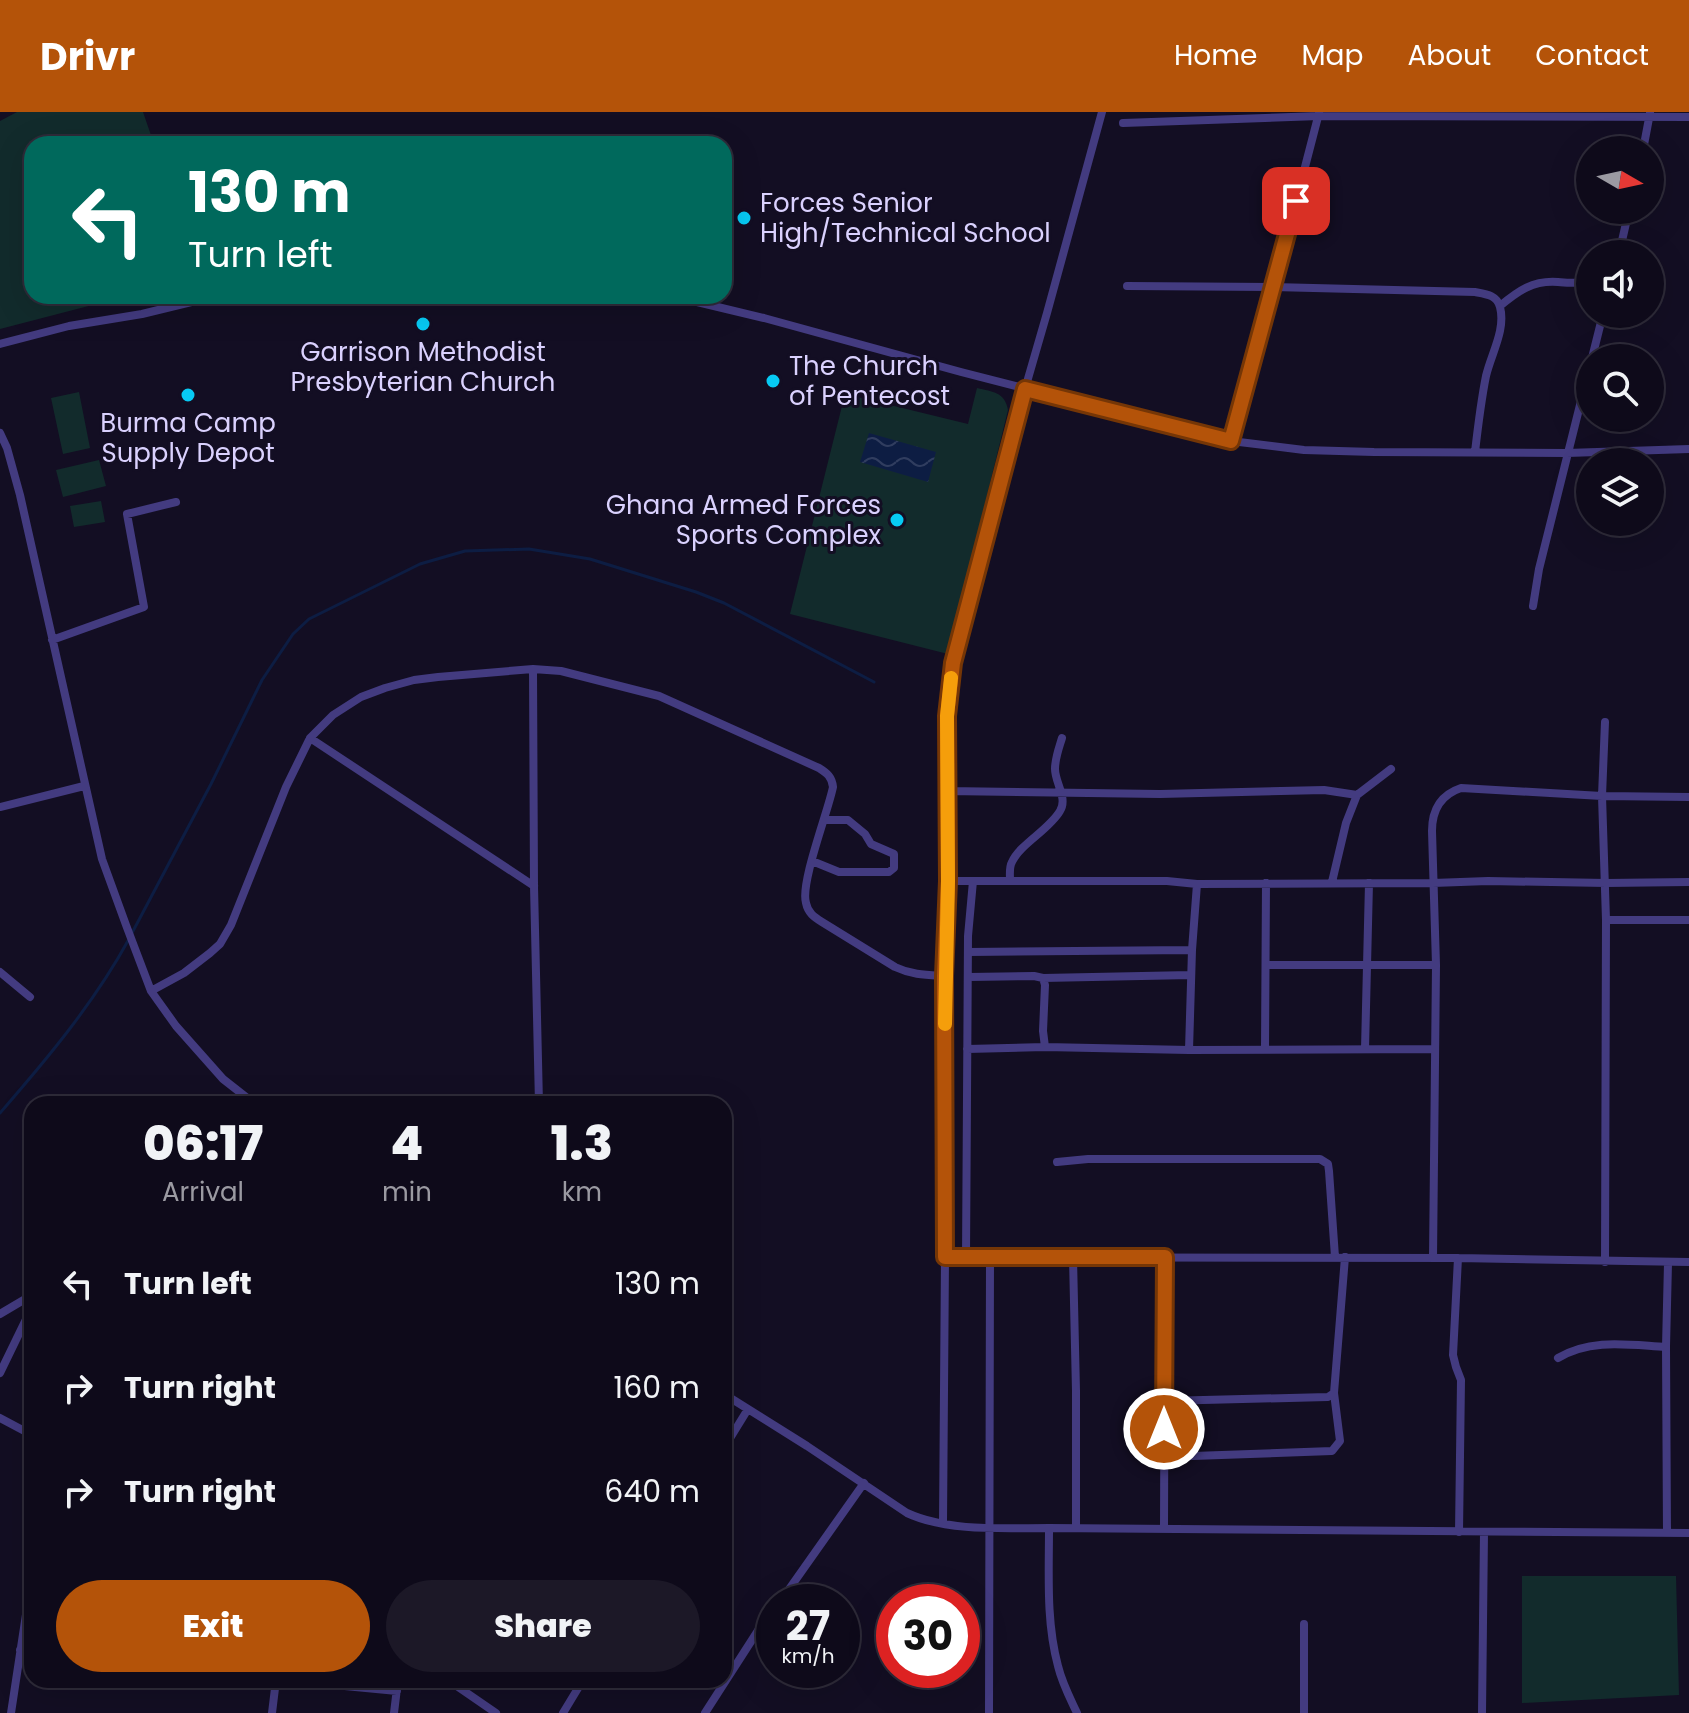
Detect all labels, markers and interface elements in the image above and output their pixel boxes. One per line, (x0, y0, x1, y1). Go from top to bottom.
text: Drivr (40, 30, 135, 83)
text: Home (1174, 36, 1257, 75)
text: Map (1301, 36, 1363, 75)
text: About (1407, 36, 1491, 75)
text: Contact (1535, 36, 1649, 75)
north arrow (1576, 136, 1664, 224)
map controls (1576, 136, 1664, 536)
text: 130 m (188, 153, 351, 232)
pin (1262, 167, 1330, 235)
icon: left (56, 168, 160, 272)
icon: arrive (1274, 179, 1318, 223)
place label: Forces Senior High/Technical School (760, 185, 1051, 251)
marker: Forces Senior High/Technical School (735, 209, 753, 227)
text: Turn left (188, 229, 333, 280)
button: sound (1576, 240, 1664, 328)
marker: Garrison Methodist Presbyterian Church (414, 315, 432, 333)
place label: Garrison Methodist Presbyterian Church (291, 334, 555, 400)
button: search (1576, 344, 1664, 432)
place label: The Church of Pentecost (789, 348, 950, 414)
marker: The Church of Pentecost (764, 372, 782, 390)
marker: Burma Camp Supply Depot (179, 386, 197, 404)
place label: Burma Camp Supply Depot (100, 405, 276, 471)
button: layers (1576, 448, 1664, 536)
place label: Ghana Armed Forces Sports Complex (606, 487, 882, 553)
marker: Ghana Armed Forces Sports Complex (888, 511, 906, 529)
text: 06:17 (143, 1110, 263, 1177)
text: 4 (390, 1110, 424, 1177)
text: 1.3 (551, 1110, 613, 1177)
text: Arrival (162, 1174, 244, 1210)
text: min (382, 1174, 432, 1210)
text: km (562, 1174, 602, 1210)
icon: left (56, 1262, 100, 1306)
text: Turn left (124, 1262, 252, 1305)
text: 130 m (615, 1262, 700, 1305)
icon: right (56, 1366, 100, 1410)
text: Turn right (124, 1366, 276, 1409)
text: 160 m (614, 1366, 700, 1409)
position arrow (1122, 1387, 1206, 1471)
icon: right (56, 1470, 100, 1514)
text: Turn right (124, 1470, 276, 1513)
text: 640 m (604, 1470, 700, 1513)
button: Exit (56, 1580, 370, 1672)
button: Share (386, 1580, 700, 1672)
speed limit sign: 30 (876, 1584, 980, 1688)
text: 27 (786, 1598, 830, 1654)
text: km/h (781, 1642, 835, 1670)

